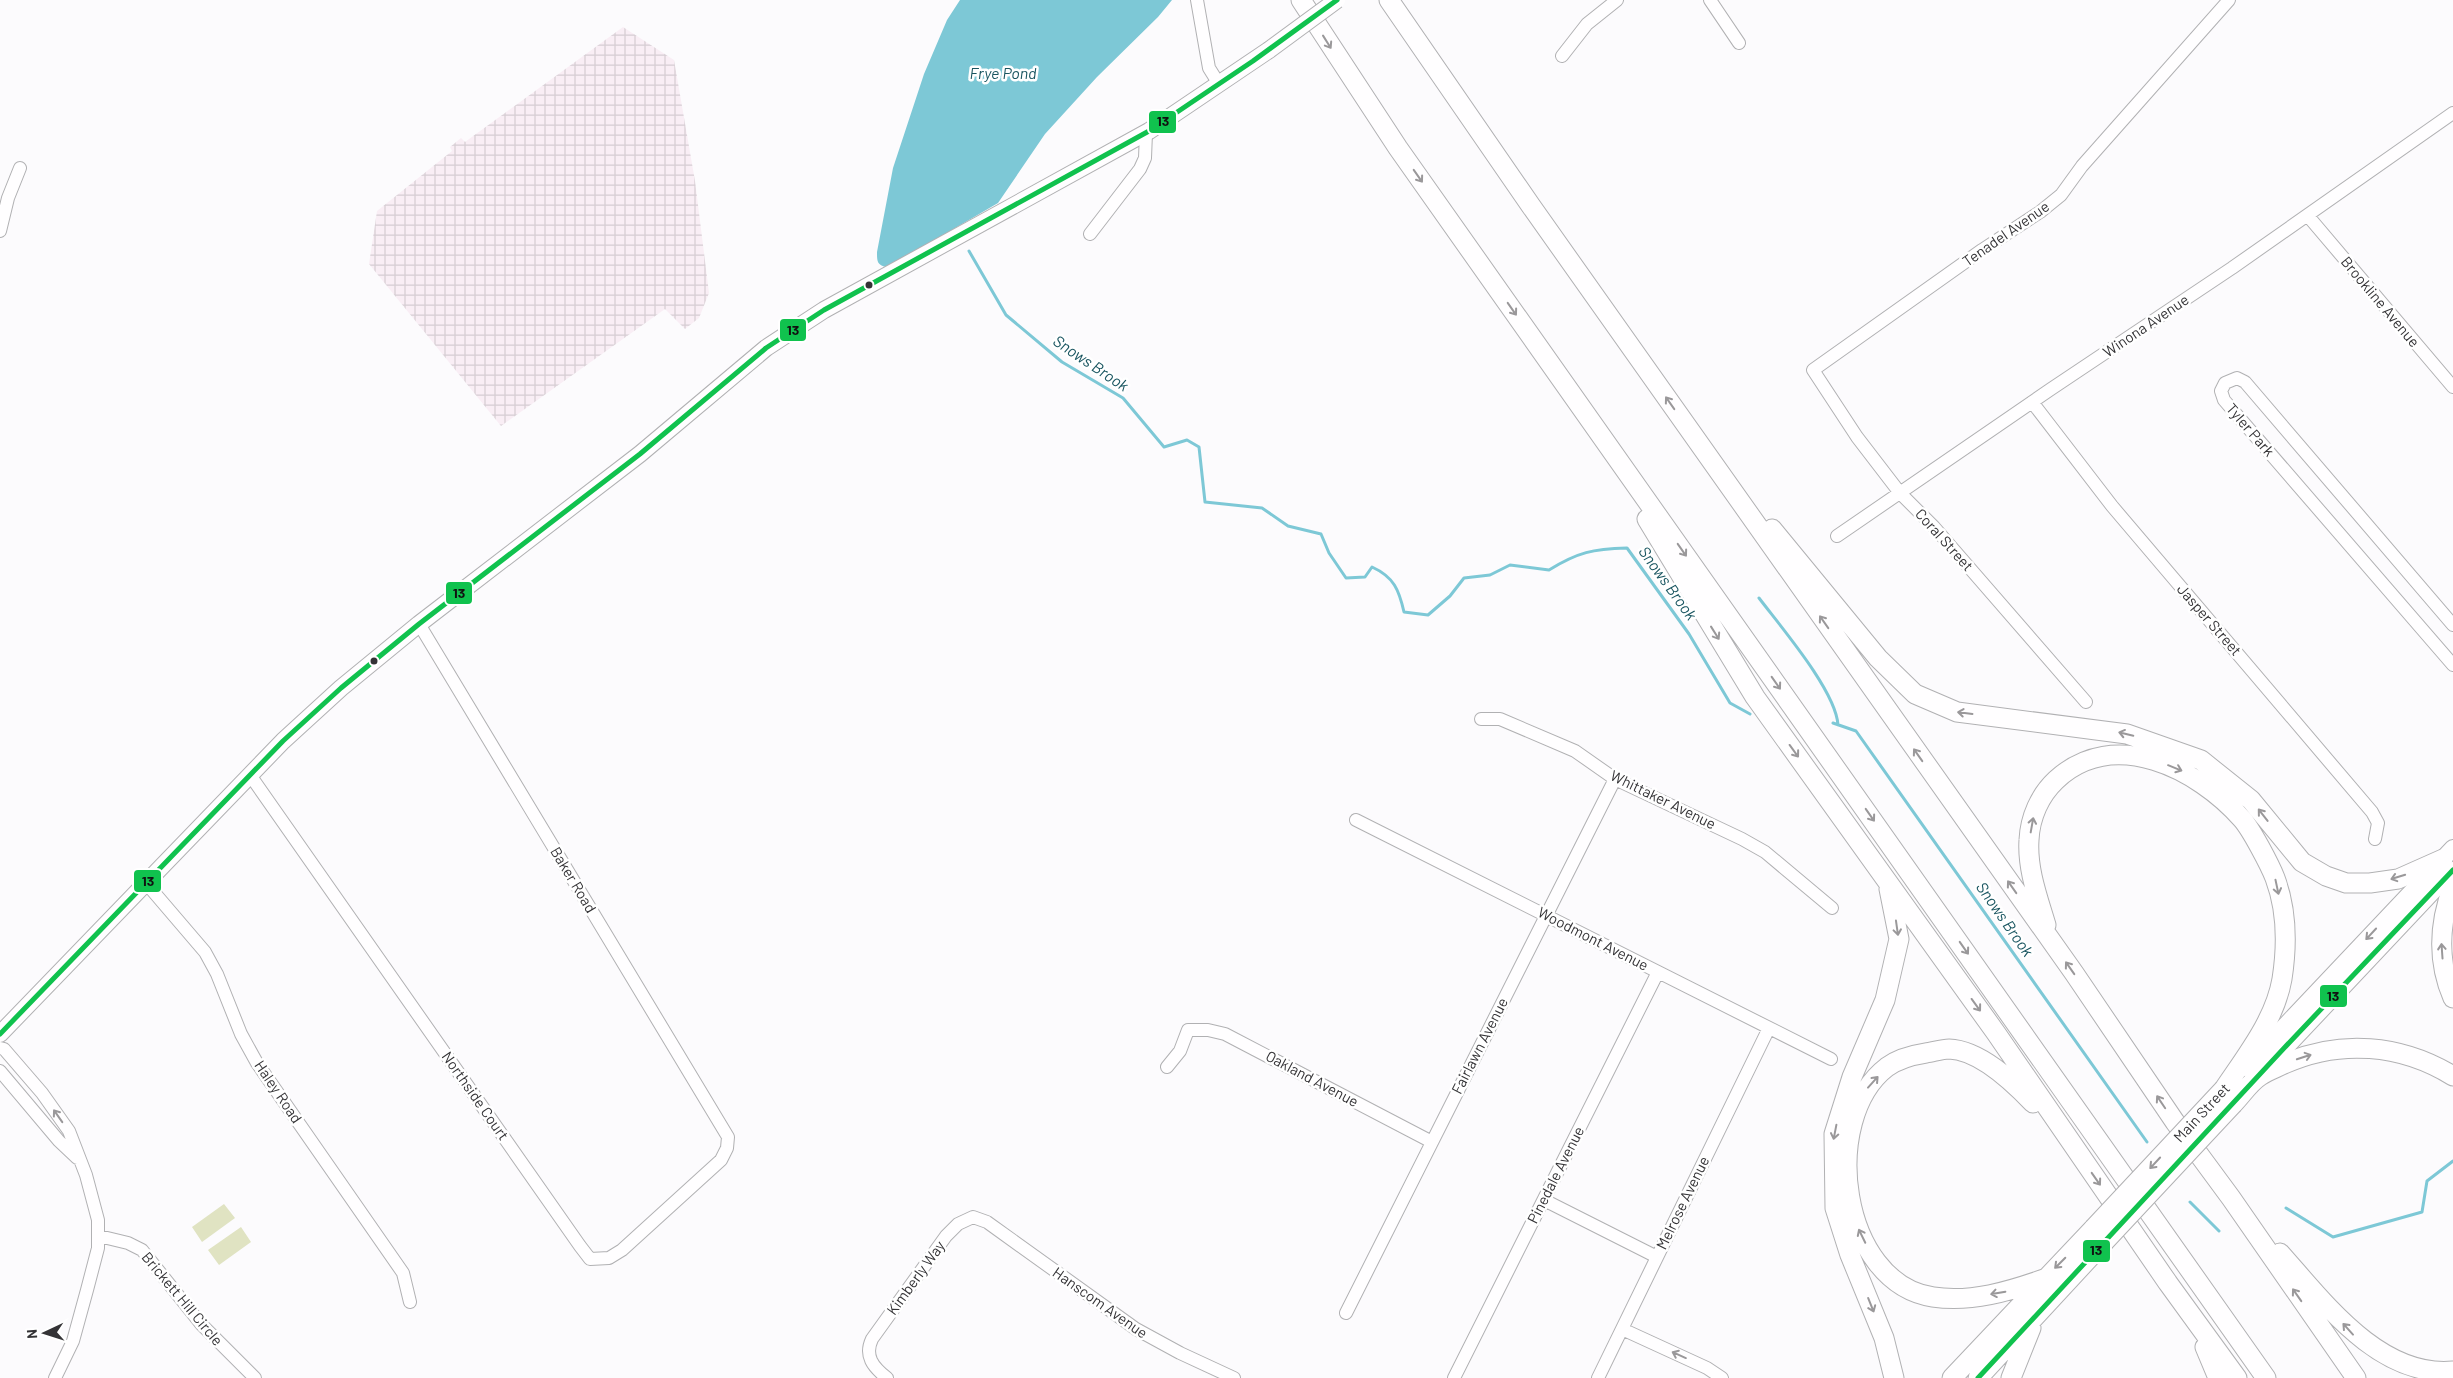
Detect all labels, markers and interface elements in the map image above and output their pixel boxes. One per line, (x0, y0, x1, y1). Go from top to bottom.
one-way arrow (1322, 34, 1332, 48)
water label: Frye Pond (969, 63, 1037, 82)
line badge: 13 (1148, 110, 1177, 134)
text: 13 (1157, 112, 1169, 129)
one-way arrow (1413, 169, 1423, 183)
street label: Tenadel Avenue (1959, 197, 2052, 270)
street label: Brookline Avenue (2338, 252, 2424, 350)
unlabelled marker (864, 280, 874, 290)
street label: Winona Avenue (2099, 290, 2192, 360)
one-way arrow (1507, 302, 1517, 316)
line badge: 13 (779, 318, 807, 342)
text: 13 (787, 321, 799, 338)
water label: Snows Brook (1050, 330, 1133, 395)
one-way arrow (1665, 396, 1675, 410)
street label: Tyler Park (2223, 399, 2279, 460)
street label: Coral Street (1912, 504, 1977, 574)
water label: Snows Brook (1635, 542, 1702, 624)
one-way arrow (1677, 543, 1687, 557)
street label: Jasper Street (2174, 580, 2246, 659)
line badge: 13 (445, 581, 473, 605)
text: 13 (453, 584, 465, 601)
one-way arrow (1819, 615, 1829, 629)
one-way arrow (1710, 626, 1720, 640)
unlabelled marker (369, 656, 379, 666)
one-way arrow (1771, 676, 1781, 690)
one-way arrow (1958, 708, 1974, 718)
one-way arrow (2119, 729, 2135, 738)
one-way arrow (1789, 744, 1800, 757)
one-way arrow (1913, 748, 1923, 762)
one-way arrow (2167, 764, 2182, 773)
street label: Whittaker Avenue (1608, 766, 1719, 832)
one-way arrow (1865, 808, 1875, 822)
one-way arrow (2258, 808, 2268, 822)
one-way arrow (2027, 817, 2037, 833)
street label: Baker Road (547, 843, 601, 916)
line badge: 13 (133, 869, 162, 893)
text: 13 (142, 872, 154, 889)
one-way arrow (2390, 873, 2406, 883)
water label: Snows Brook (1973, 878, 2038, 960)
one-way arrow (2273, 879, 2282, 895)
one-way arrow (2007, 880, 2017, 894)
street label: Woodmont Avenue (1535, 902, 1652, 974)
one-way arrow (1892, 920, 1902, 936)
one-way arrow (2365, 927, 2377, 940)
one-way arrow (1959, 941, 1969, 955)
one-way arrow (2437, 943, 2446, 959)
one-way arrow (2064, 962, 2075, 975)
line badge: 13 (2319, 984, 2348, 1008)
text: 13 (2327, 987, 2339, 1004)
street label: Fairlawn Avenue (1447, 994, 1511, 1097)
one-way arrow (1971, 998, 1981, 1012)
street label: Oakland Avenue (1263, 1046, 1362, 1110)
street label: Northside Court (439, 1048, 513, 1143)
one-way arrow (2296, 1051, 2312, 1061)
street label: Haley Road (251, 1057, 306, 1126)
one-way arrow (1867, 1076, 1879, 1089)
street label: Main Street (2169, 1079, 2233, 1146)
one-way arrow (2156, 1095, 2166, 1109)
one-way arrow (53, 1109, 63, 1123)
street label: Pinedale Avenue (1523, 1123, 1587, 1226)
one-way arrow (1830, 1123, 1840, 1139)
street label: Melrose Avenue (1652, 1153, 1712, 1252)
one-way arrow (2149, 1157, 2161, 1169)
one-way arrow (2091, 1171, 2101, 1185)
one-way arrow (1857, 1229, 1867, 1244)
street label: Kimberly Way (882, 1237, 948, 1318)
line badge: 13 (2082, 1239, 2111, 1263)
text: 13 (2090, 1241, 2102, 1258)
street label: Brickett Hill Circle (138, 1248, 227, 1349)
one-way arrow (2054, 1256, 2066, 1269)
street label: Hanscom Avenue (1050, 1263, 1152, 1342)
one-way arrow (2292, 1288, 2302, 1302)
one-way arrow (1990, 1289, 2006, 1299)
one-way arrow (1866, 1297, 1876, 1312)
north arrow (20, 1308, 70, 1358)
one-way arrow (2342, 1323, 2354, 1336)
text: N (23, 1329, 40, 1339)
one-way arrow (1672, 1350, 1687, 1360)

